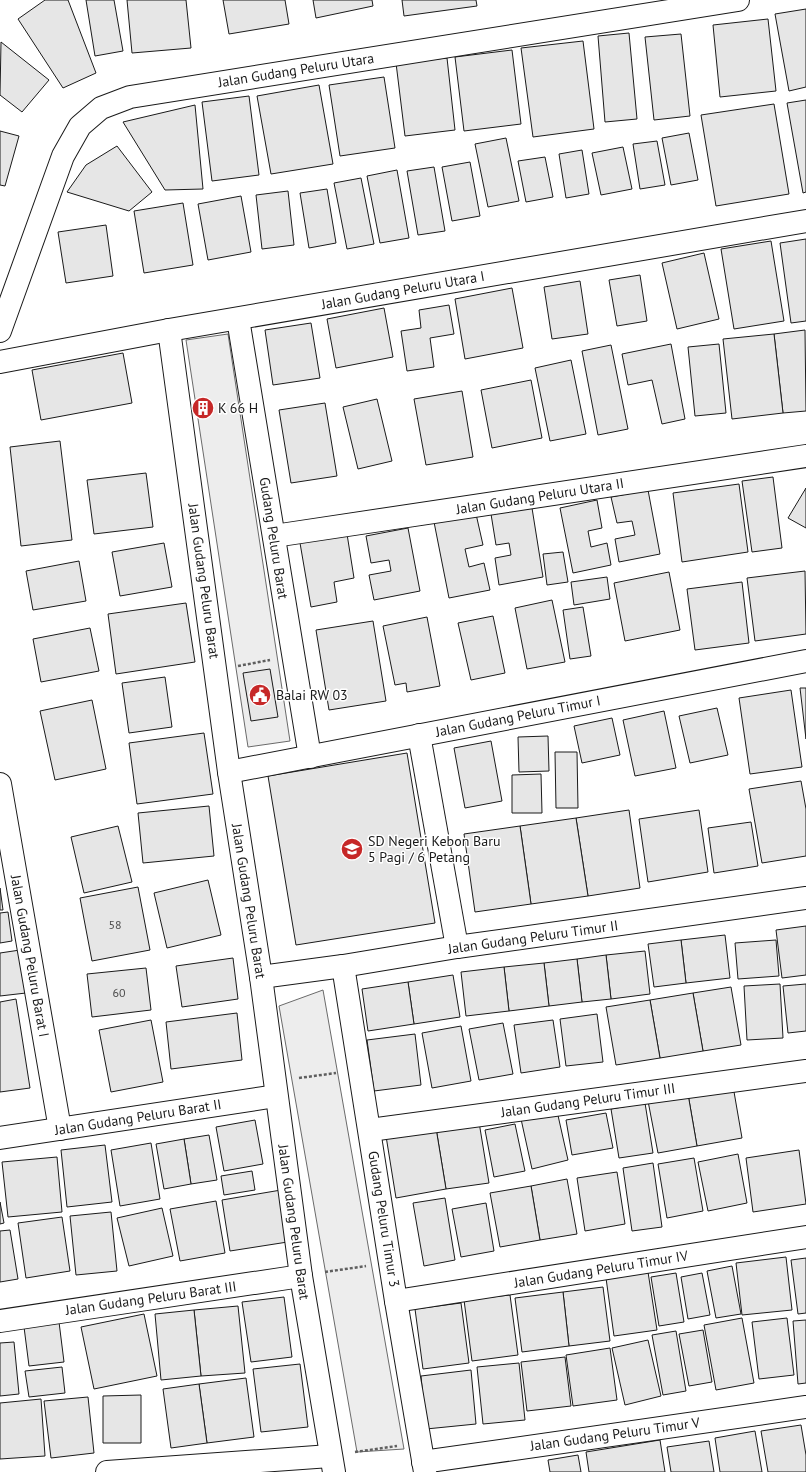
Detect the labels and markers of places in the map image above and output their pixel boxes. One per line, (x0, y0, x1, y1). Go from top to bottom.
building icon: K 66 H (190, 395, 216, 421)
place label: K 66 H (218, 399, 258, 417)
public building icon: Balai RW 03 (247, 682, 273, 708)
place label: Balai RW 03 (276, 686, 348, 704)
place label: SD Negeri Kebon Baru 5 Pagi / 6 Petang (368, 832, 500, 866)
school or university icon: SD Negeri Kebon Baru 5 Pagi / 6 Petang (339, 836, 365, 862)

